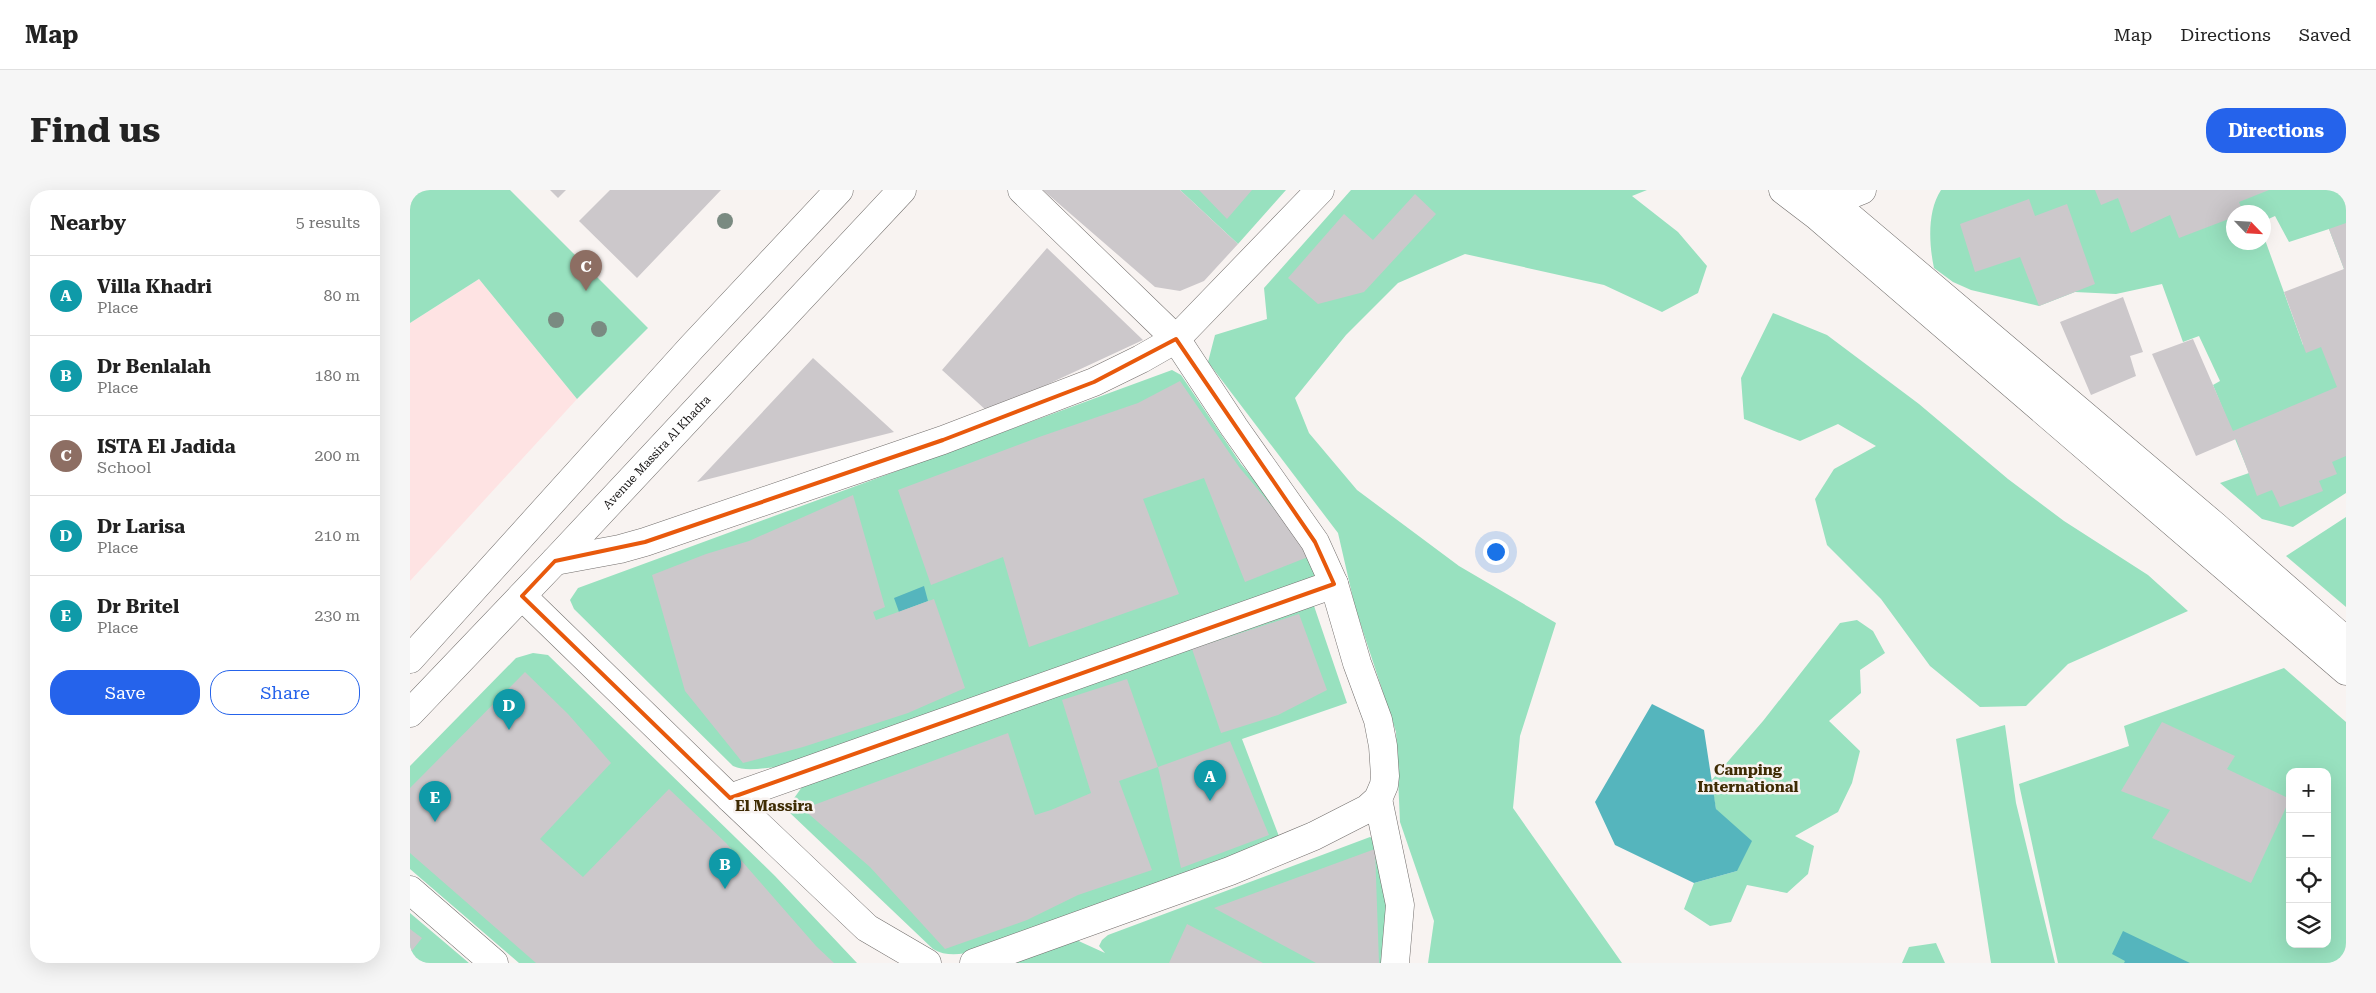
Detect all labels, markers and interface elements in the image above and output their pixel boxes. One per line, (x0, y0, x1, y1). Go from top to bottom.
text: Map (25, 21, 79, 49)
text: Map (2114, 24, 2152, 45)
text: Directions (2180, 24, 2271, 45)
text: Saved (2299, 24, 2351, 45)
button: Directions (2206, 108, 2346, 153)
text: Find us (30, 110, 160, 151)
north arrow (2226, 205, 2271, 250)
text: Nearby (50, 211, 126, 235)
text: 5 results (296, 213, 360, 232)
pin: C (570, 250, 602, 291)
text: Villa Khadri (97, 275, 212, 298)
text: A (60, 286, 72, 305)
text: 80 m (323, 286, 360, 305)
text: Place (97, 298, 138, 317)
text: Dr Benlalah (97, 355, 211, 378)
text: B (60, 366, 72, 385)
text: 180 m (314, 366, 360, 385)
text: Place (97, 378, 138, 397)
street label: Avenue Massira Al Khadra (600, 392, 714, 512)
text: ISTA El Jadida (97, 435, 236, 458)
text: C (60, 446, 72, 465)
text: 200 m (314, 446, 360, 465)
text: School (97, 458, 151, 477)
text: Dr Larisa (97, 515, 185, 538)
text: D (60, 526, 72, 545)
text: 210 m (314, 526, 360, 545)
text: Place (97, 538, 138, 557)
your location (1483, 539, 1509, 565)
text: Dr Britel (97, 595, 179, 618)
text: E (61, 606, 71, 625)
text: 230 m (314, 606, 360, 625)
text: Place (97, 618, 138, 637)
button: Save (50, 670, 200, 715)
button: Share (210, 670, 360, 715)
pin: D (493, 689, 525, 730)
pin: A (1194, 760, 1226, 801)
district label: Camping International (1698, 761, 1799, 796)
map controls (2286, 768, 2331, 948)
button: + (2286, 768, 2331, 813)
pin: E (419, 781, 451, 822)
district label: El Massira (735, 797, 813, 815)
button: − (2286, 813, 2331, 858)
pin: B (709, 848, 741, 889)
button: locate (2286, 858, 2331, 903)
button: layers (2286, 903, 2331, 948)

